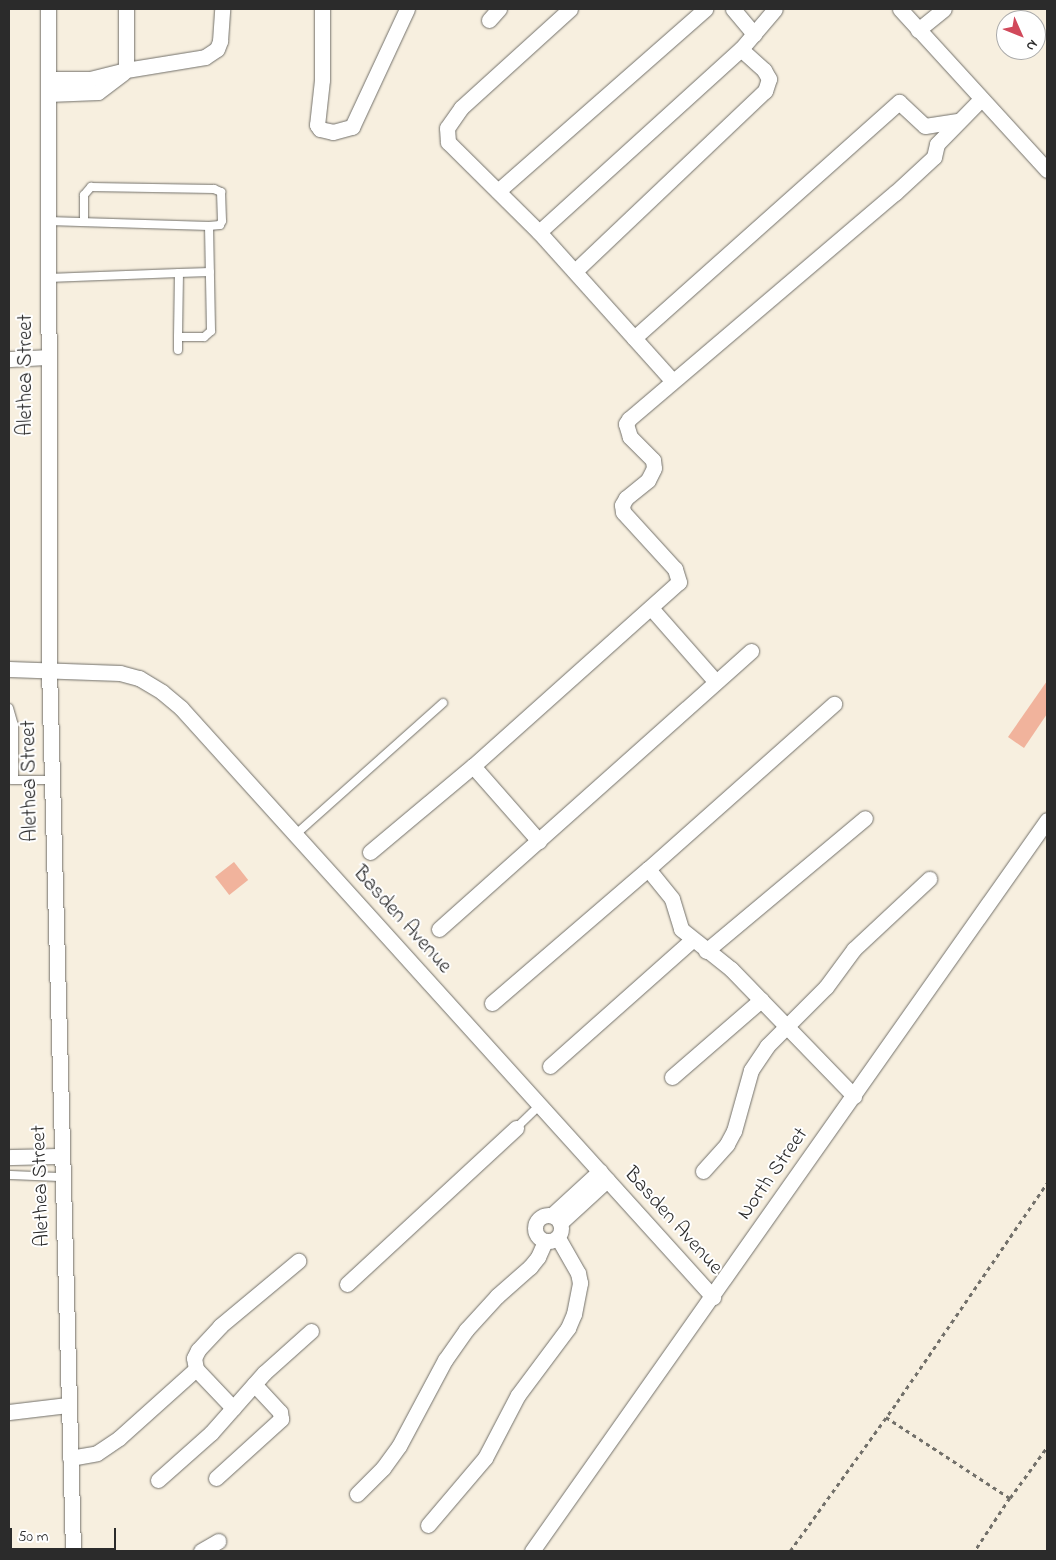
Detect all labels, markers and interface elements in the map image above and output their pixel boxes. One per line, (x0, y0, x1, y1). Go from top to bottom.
north arrow (996, 10, 1046, 60)
text: N (1021, 34, 1042, 56)
street label: Alethea Street (13, 314, 39, 436)
street label: Alethea Street (16, 720, 44, 842)
street label: Basden Avenue (347, 861, 457, 979)
street label: North Street (732, 1123, 814, 1225)
street label: Alethea Street (26, 1125, 56, 1247)
street label: Basden Avenue (618, 1162, 728, 1280)
scale bar (12, 1518, 119, 1550)
text: 50 m (18, 1526, 48, 1548)

